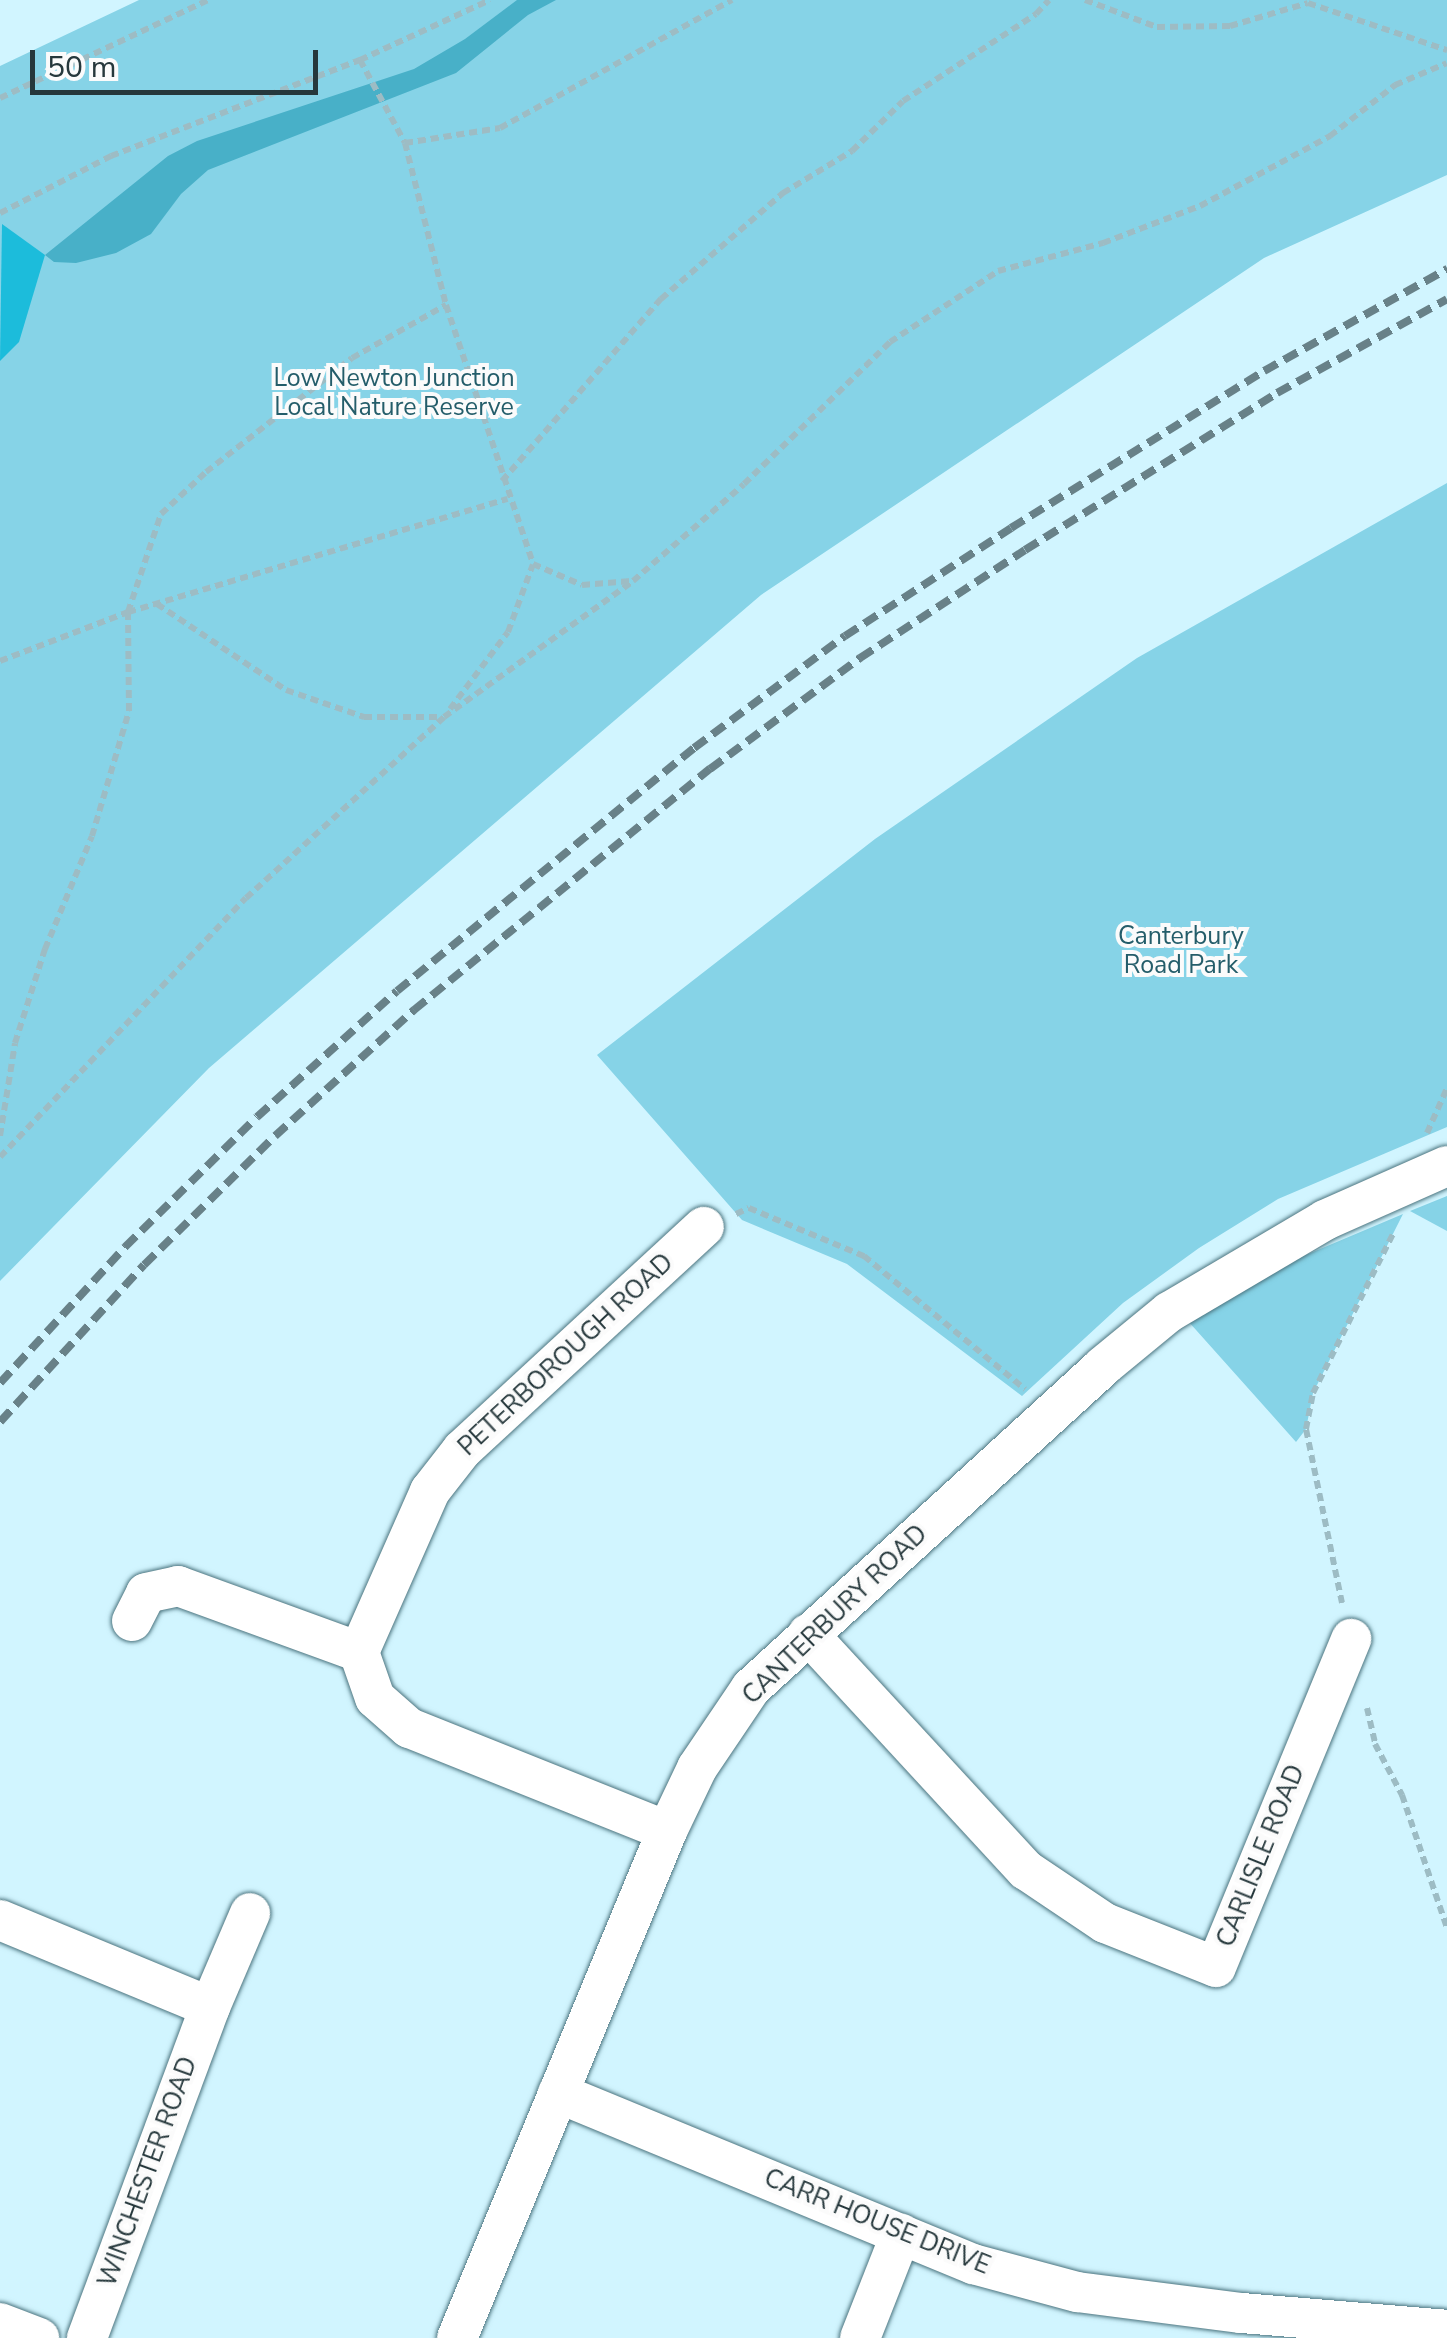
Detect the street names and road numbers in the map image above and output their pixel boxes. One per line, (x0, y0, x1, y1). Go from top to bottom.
street label: PETERBOROUGH ROAD (453, 1248, 679, 1462)
street label: CANTERBURY ROAD (737, 1519, 933, 1711)
street label: CARLISLE ROAD (1211, 1761, 1311, 1951)
street label: WINCHESTER ROAD (92, 2053, 204, 2291)
street label: CARR HOUSE DRIVE (760, 2163, 994, 2281)

